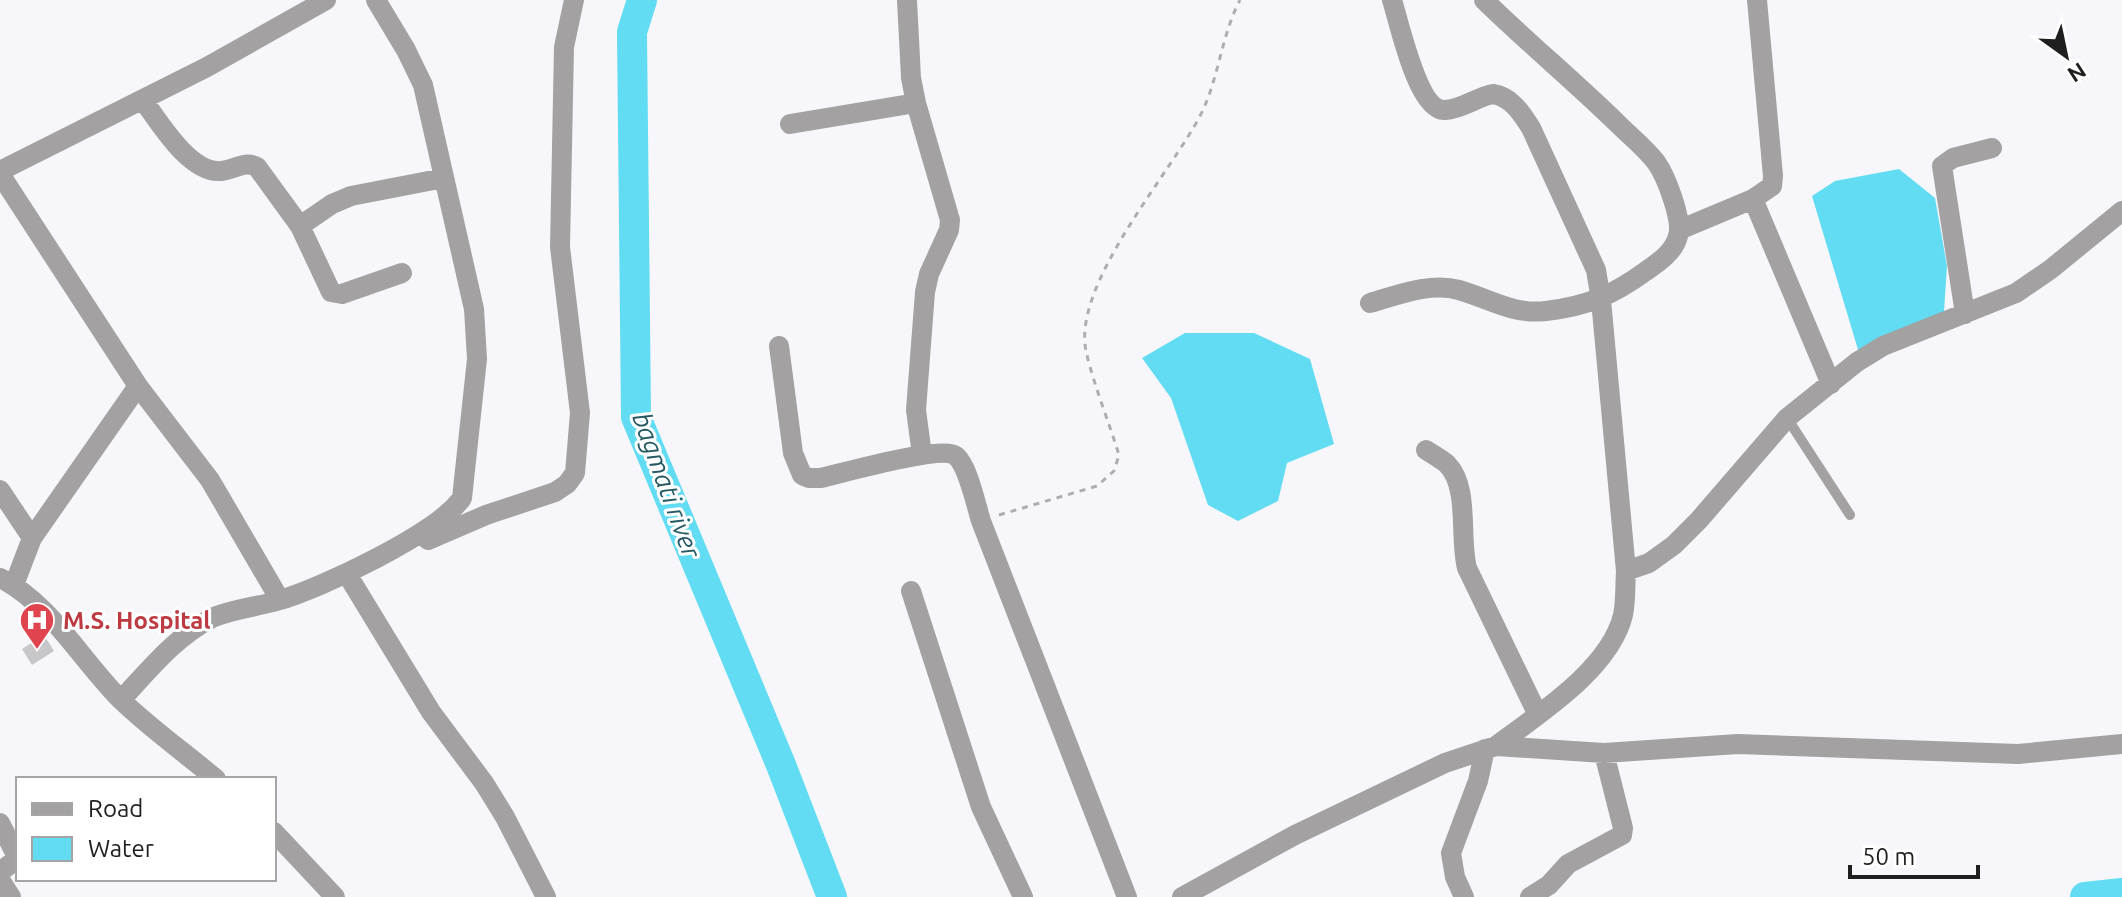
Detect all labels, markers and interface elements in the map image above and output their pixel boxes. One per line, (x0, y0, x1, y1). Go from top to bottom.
north arrow (2026, 16, 2106, 96)
text: N (2063, 58, 2091, 88)
water label: bagmati river (627, 408, 707, 563)
hospital icon: M.S. Hospital (18, 601, 56, 651)
place label: M.S. Hospital (63, 607, 211, 634)
legend (16, 777, 276, 881)
text: Road (88, 795, 143, 822)
scale bar (1850, 829, 1978, 879)
text: Water (88, 835, 154, 862)
text: 50 m (1862, 843, 1915, 870)

